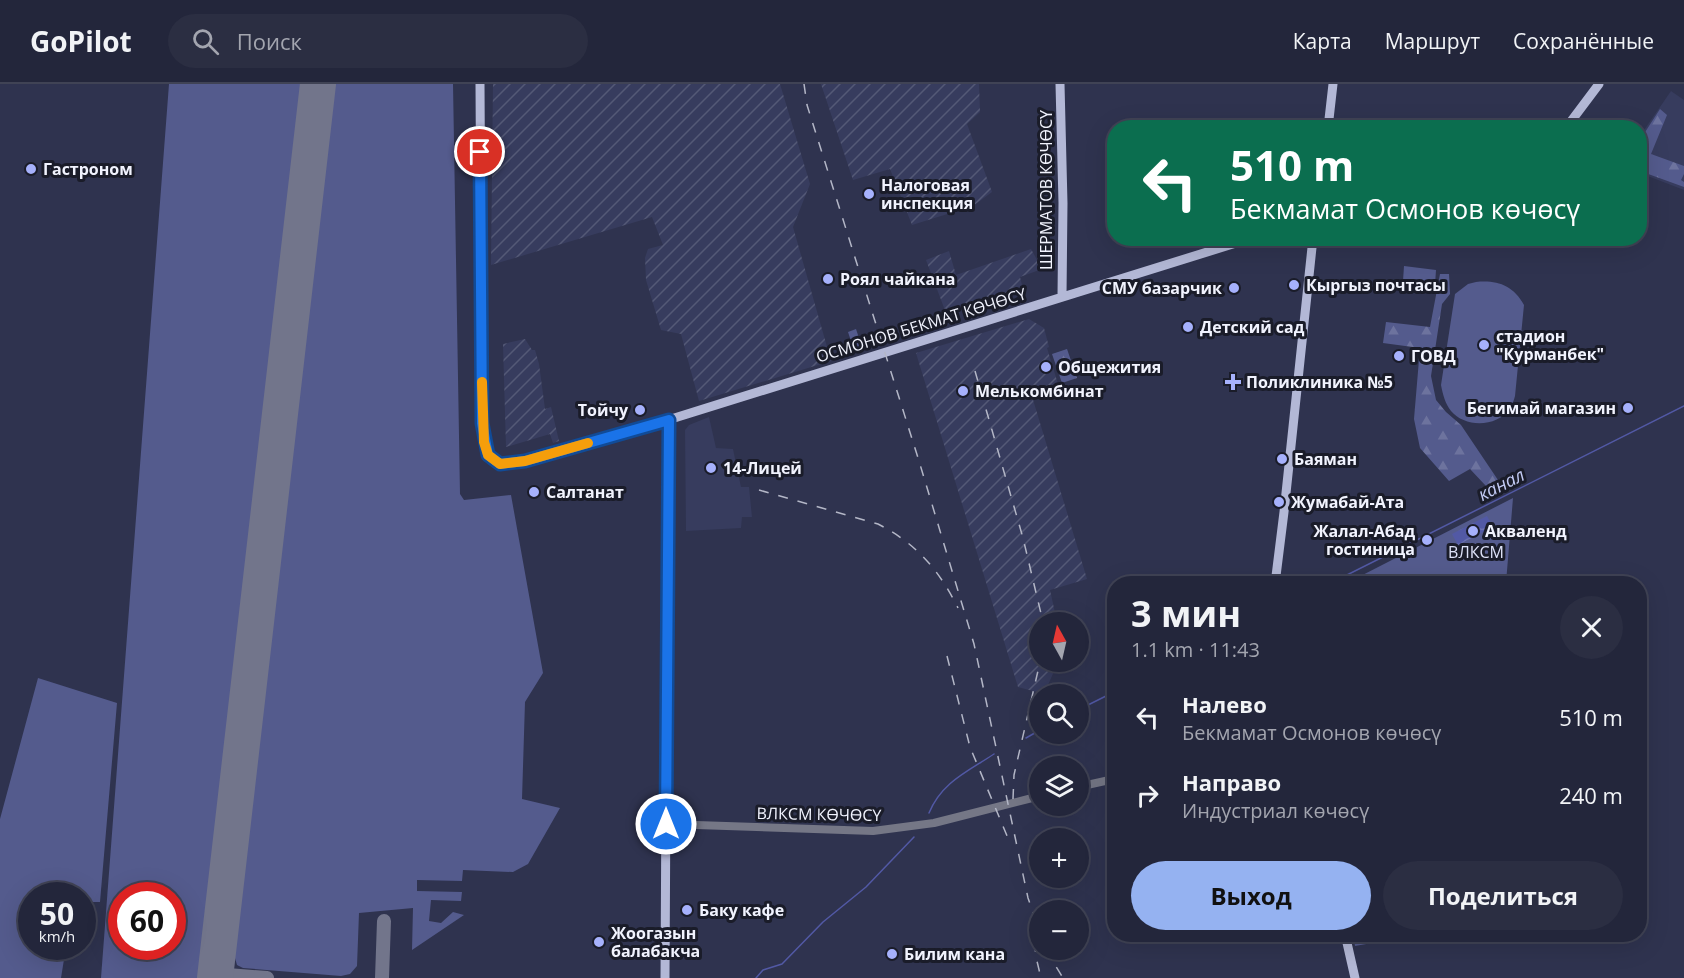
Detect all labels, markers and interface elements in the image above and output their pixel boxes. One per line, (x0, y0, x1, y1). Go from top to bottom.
search box (168, 14, 588, 68)
text: GoPilot (30, 22, 132, 60)
icon: search (189, 25, 222, 58)
text: Поиск (237, 26, 302, 56)
text: Карта (1293, 27, 1352, 55)
text: Маршрут (1385, 27, 1480, 55)
text: Сохранённые (1513, 27, 1654, 55)
street label: ШЕРМАТОВ КӨЧӨСҮ (1035, 110, 1057, 270)
pin (454, 126, 505, 177)
icon: arrive (463, 135, 496, 168)
text: 510 m (1230, 136, 1354, 193)
icon: left (1131, 144, 1209, 222)
place label: Гастроном (43, 158, 133, 180)
marker: Гастроном (24, 162, 38, 176)
place label: Налоговая инспекция (881, 174, 973, 214)
marker: Налоговая инспекция (862, 187, 876, 201)
text: Бекмамат Осмонов көчөсү (1230, 190, 1580, 227)
place label: Роял чайкана (840, 268, 955, 290)
marker: Роял чайкана (821, 272, 835, 286)
place label: Кыргыз почтасы (1306, 274, 1446, 296)
place label: СМУ базарчик (1102, 277, 1222, 299)
marker: Кыргыз почтасы (1287, 278, 1301, 292)
marker: СМУ базарчик (1227, 281, 1241, 295)
street label: ОСМОНОВ БЕКМАТ КӨЧӨСҮ (813, 282, 1029, 368)
place label: Детский сад (1200, 316, 1305, 338)
marker: Детский сад (1181, 320, 1195, 334)
place label: стадион "Курманбек" (1496, 325, 1604, 365)
marker: стадион "Курманбек" (1477, 338, 1491, 352)
place label: ГОВД (1411, 345, 1456, 367)
marker: ГОВД (1392, 349, 1406, 363)
place label: Общежития (1058, 356, 1161, 378)
marker: Общежития (1039, 360, 1053, 374)
place label: Поликлиника №5 (1246, 371, 1393, 393)
marker: Поликлиника №5 (1224, 373, 1242, 391)
place label: Мелькомбинат (975, 380, 1104, 402)
marker: Мелькомбинат (956, 384, 970, 398)
place label: Бегимай магазин (1467, 397, 1616, 419)
place label: Тойчу (578, 399, 629, 421)
marker: Бегимай магазин (1621, 401, 1635, 415)
marker: Тойчу (633, 403, 647, 417)
place label: Баяман (1294, 448, 1357, 470)
marker: Баяман (1275, 452, 1289, 466)
place label: 14-Лицей (723, 457, 802, 479)
marker: 14-Лицей (704, 461, 718, 475)
water label: канал (1474, 462, 1529, 506)
place label: Салтанат (546, 481, 624, 503)
marker: Салтанат (527, 485, 541, 499)
place label: Жумабай-Ата (1291, 491, 1404, 513)
marker: Жумабай-Ата (1272, 495, 1286, 509)
place label: Жалал-Абад гостиница (1314, 520, 1415, 560)
place label: Акваленд (1485, 520, 1567, 542)
marker: Акваленд (1466, 524, 1480, 538)
marker: Жалал-Абад гостиница (1420, 533, 1434, 547)
park label: ВЛКСМ (1448, 541, 1504, 563)
text: 3 мин (1131, 589, 1241, 638)
button: close (1560, 596, 1623, 659)
north arrow (1029, 612, 1089, 672)
map controls (1029, 612, 1089, 960)
text: 1.1 km · 11:43 (1131, 636, 1260, 663)
button: search (1029, 684, 1089, 744)
text: Налево (1182, 689, 1267, 719)
icon: left (1131, 701, 1164, 734)
text: 510 m (1559, 702, 1623, 732)
text: Бекмамат Осмонов көчөсү (1182, 719, 1441, 746)
button: layers (1029, 756, 1089, 816)
text: Направо (1182, 767, 1281, 797)
icon: right (1131, 779, 1164, 812)
text: 240 m (1559, 780, 1623, 810)
position arrow (634, 792, 698, 856)
text: Индустриал көчөсү (1182, 797, 1369, 824)
street label: ВЛКСМ КӨЧӨСҮ (756, 802, 882, 826)
button: + (1029, 828, 1089, 888)
button: Выход (1131, 861, 1371, 930)
button: Поделиться (1383, 861, 1623, 930)
speed limit sign: 60 (108, 882, 186, 960)
text: 50 (40, 893, 74, 934)
place label: Баку кафе (699, 899, 784, 921)
button: − (1029, 900, 1089, 960)
marker: Баку кафе (680, 903, 694, 917)
place label: Жоогазын балабакча (611, 922, 700, 962)
text: km/h (39, 926, 75, 946)
marker: Жоогазын балабакча (592, 935, 606, 949)
place label: Билим кана (904, 943, 1005, 965)
marker: Билим кана (885, 947, 899, 961)

